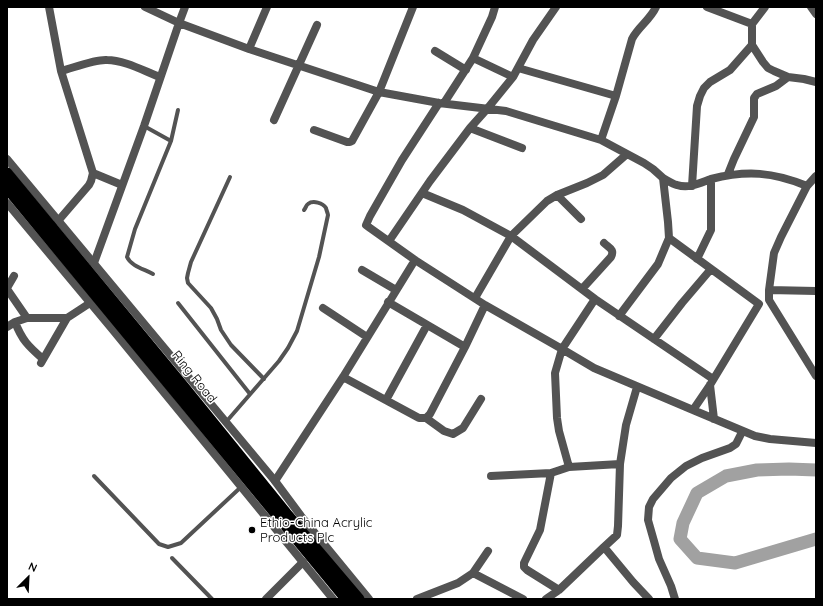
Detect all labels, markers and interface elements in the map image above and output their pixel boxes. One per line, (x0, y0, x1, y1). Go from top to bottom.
street label: Ring Road (168, 348, 220, 406)
place label: Ethio-China Acrylic Products Plc (260, 515, 373, 546)
marker: Ethio-China Acrylic Products Plc (247, 525, 257, 535)
north arrow (8, 558, 48, 598)
text: N (26, 559, 39, 575)

